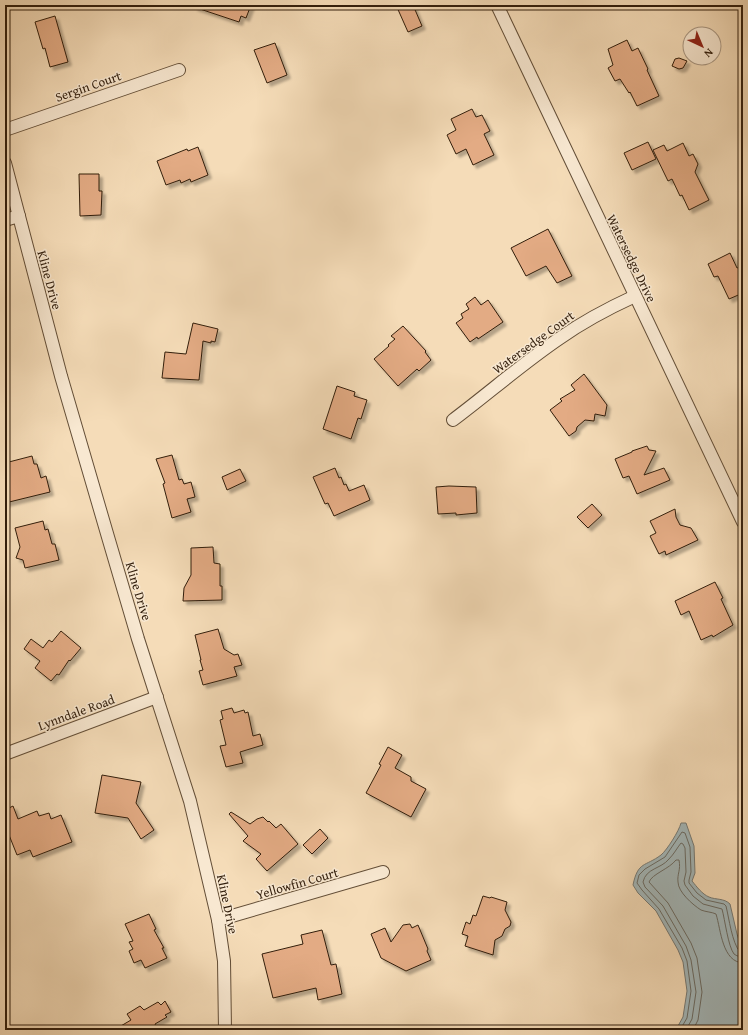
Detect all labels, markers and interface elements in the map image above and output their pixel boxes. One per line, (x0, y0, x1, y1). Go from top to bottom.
north arrow (682, 26, 722, 66)
text: N (700, 45, 717, 62)
street label: Sergin Court (53, 66, 124, 107)
street label: Watersedge Drive (602, 211, 661, 305)
street label: Kline Drive (33, 248, 67, 312)
street label: Watersedge Court (488, 306, 578, 379)
street label: Kline Drive (121, 559, 156, 623)
street label: Lynndale Road (35, 690, 117, 735)
street label: Yellowfin Court (254, 863, 341, 904)
street label: Kline Drive (212, 873, 243, 936)

